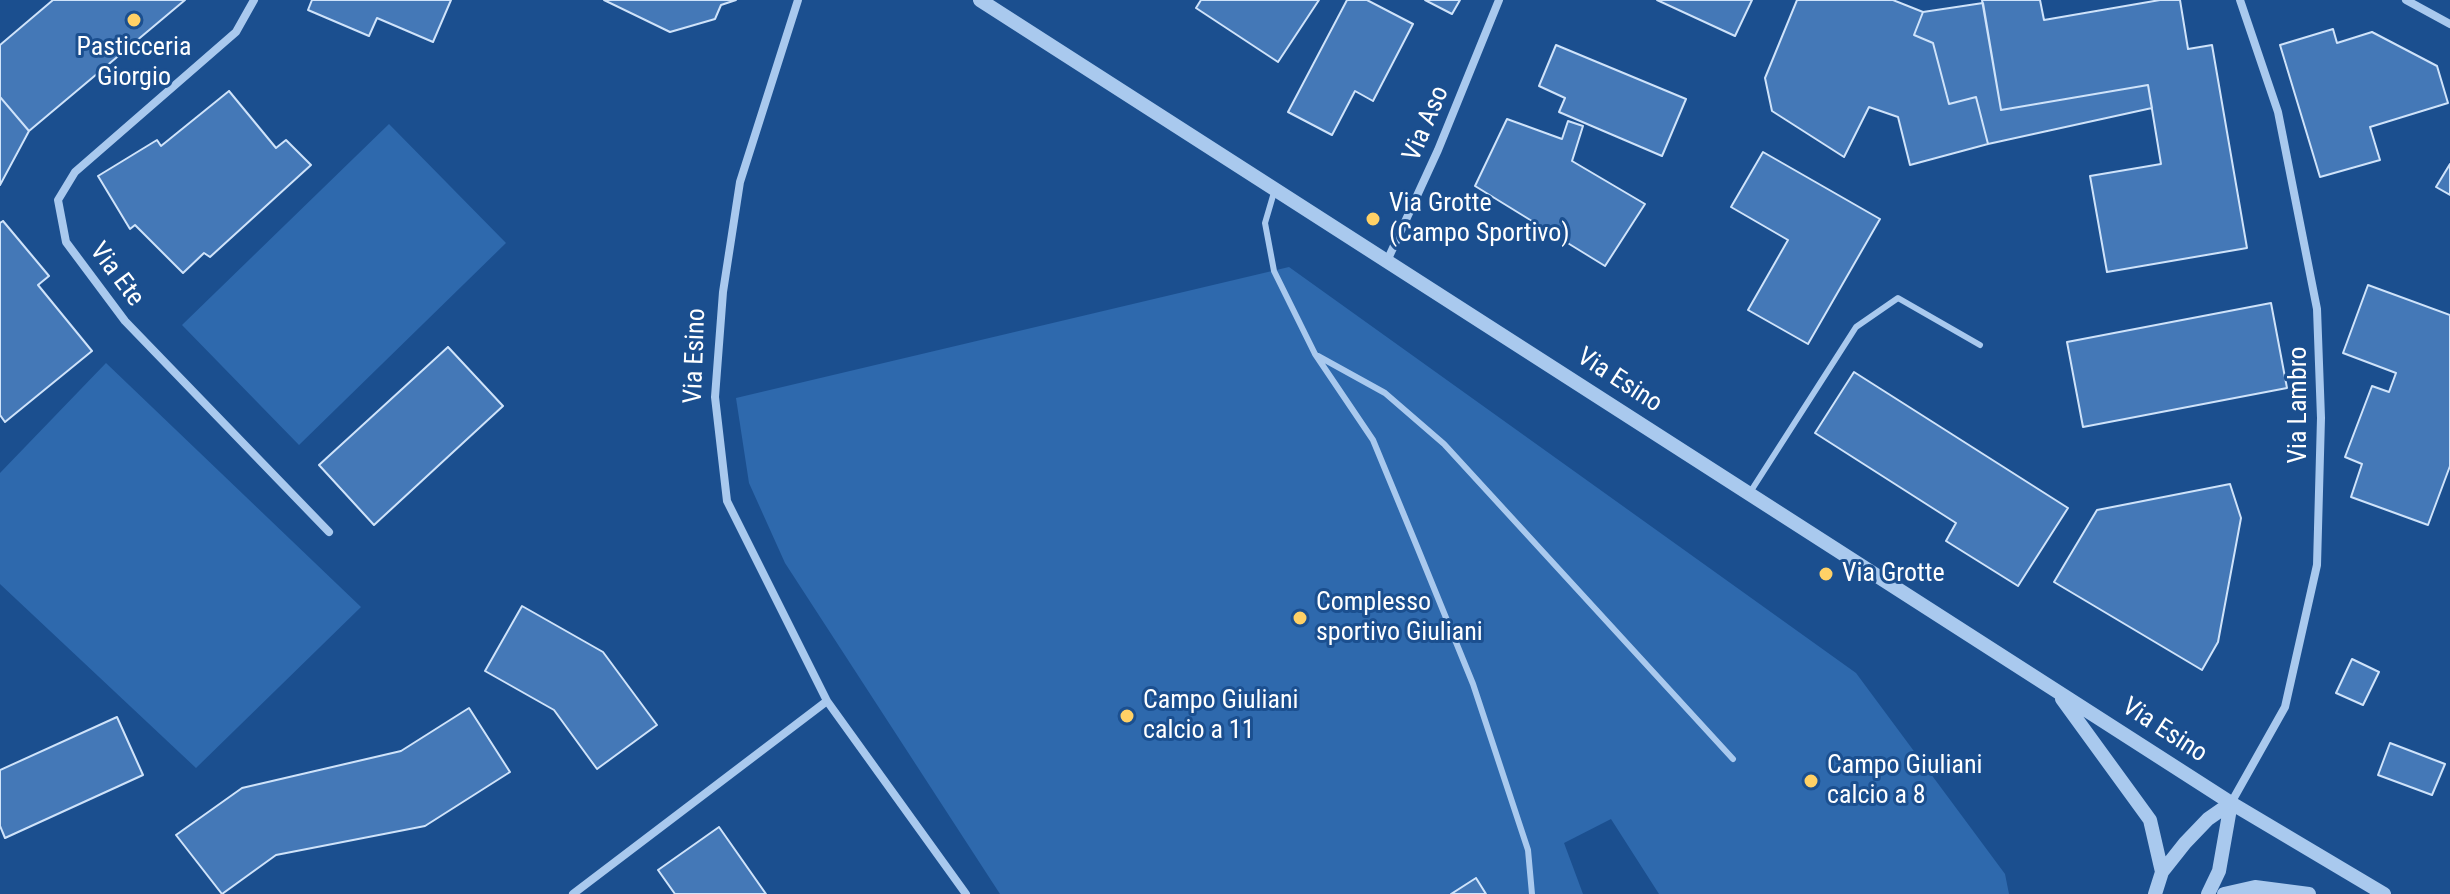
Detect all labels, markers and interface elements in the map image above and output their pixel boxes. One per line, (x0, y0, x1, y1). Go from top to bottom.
marker: Pasticceria Giorgio (125, 11, 143, 29)
place label: Pasticceria Giorgio (77, 32, 191, 94)
street label: Via Aso (1397, 82, 1457, 166)
place label: Via Grotte (Campo Sportivo) (1389, 188, 1570, 250)
marker: Via Grotte (Campo Sportivo) (1364, 210, 1382, 228)
street label: Via Ete (82, 237, 150, 313)
street label: Via Esino (679, 308, 713, 404)
street label: Via Esino (1571, 342, 1667, 420)
street label: Via Lambro (2283, 347, 2315, 463)
place label: Via Grotte (1842, 558, 1945, 590)
marker: Via Grotte (1817, 565, 1835, 583)
place label: Complesso sportivo Giuliani (1316, 587, 1483, 648)
marker: Complesso sportivo Giuliani (1291, 609, 1309, 627)
place label: Campo Giuliani calcio a 11 (1143, 685, 1298, 746)
street label: Via Esino (2116, 692, 2212, 770)
marker: Campo Giuliani calcio a 11 (1118, 707, 1136, 725)
place label: Campo Giuliani calcio a 8 (1827, 750, 1982, 812)
marker: Campo Giuliani calcio a 8 (1802, 772, 1820, 790)

